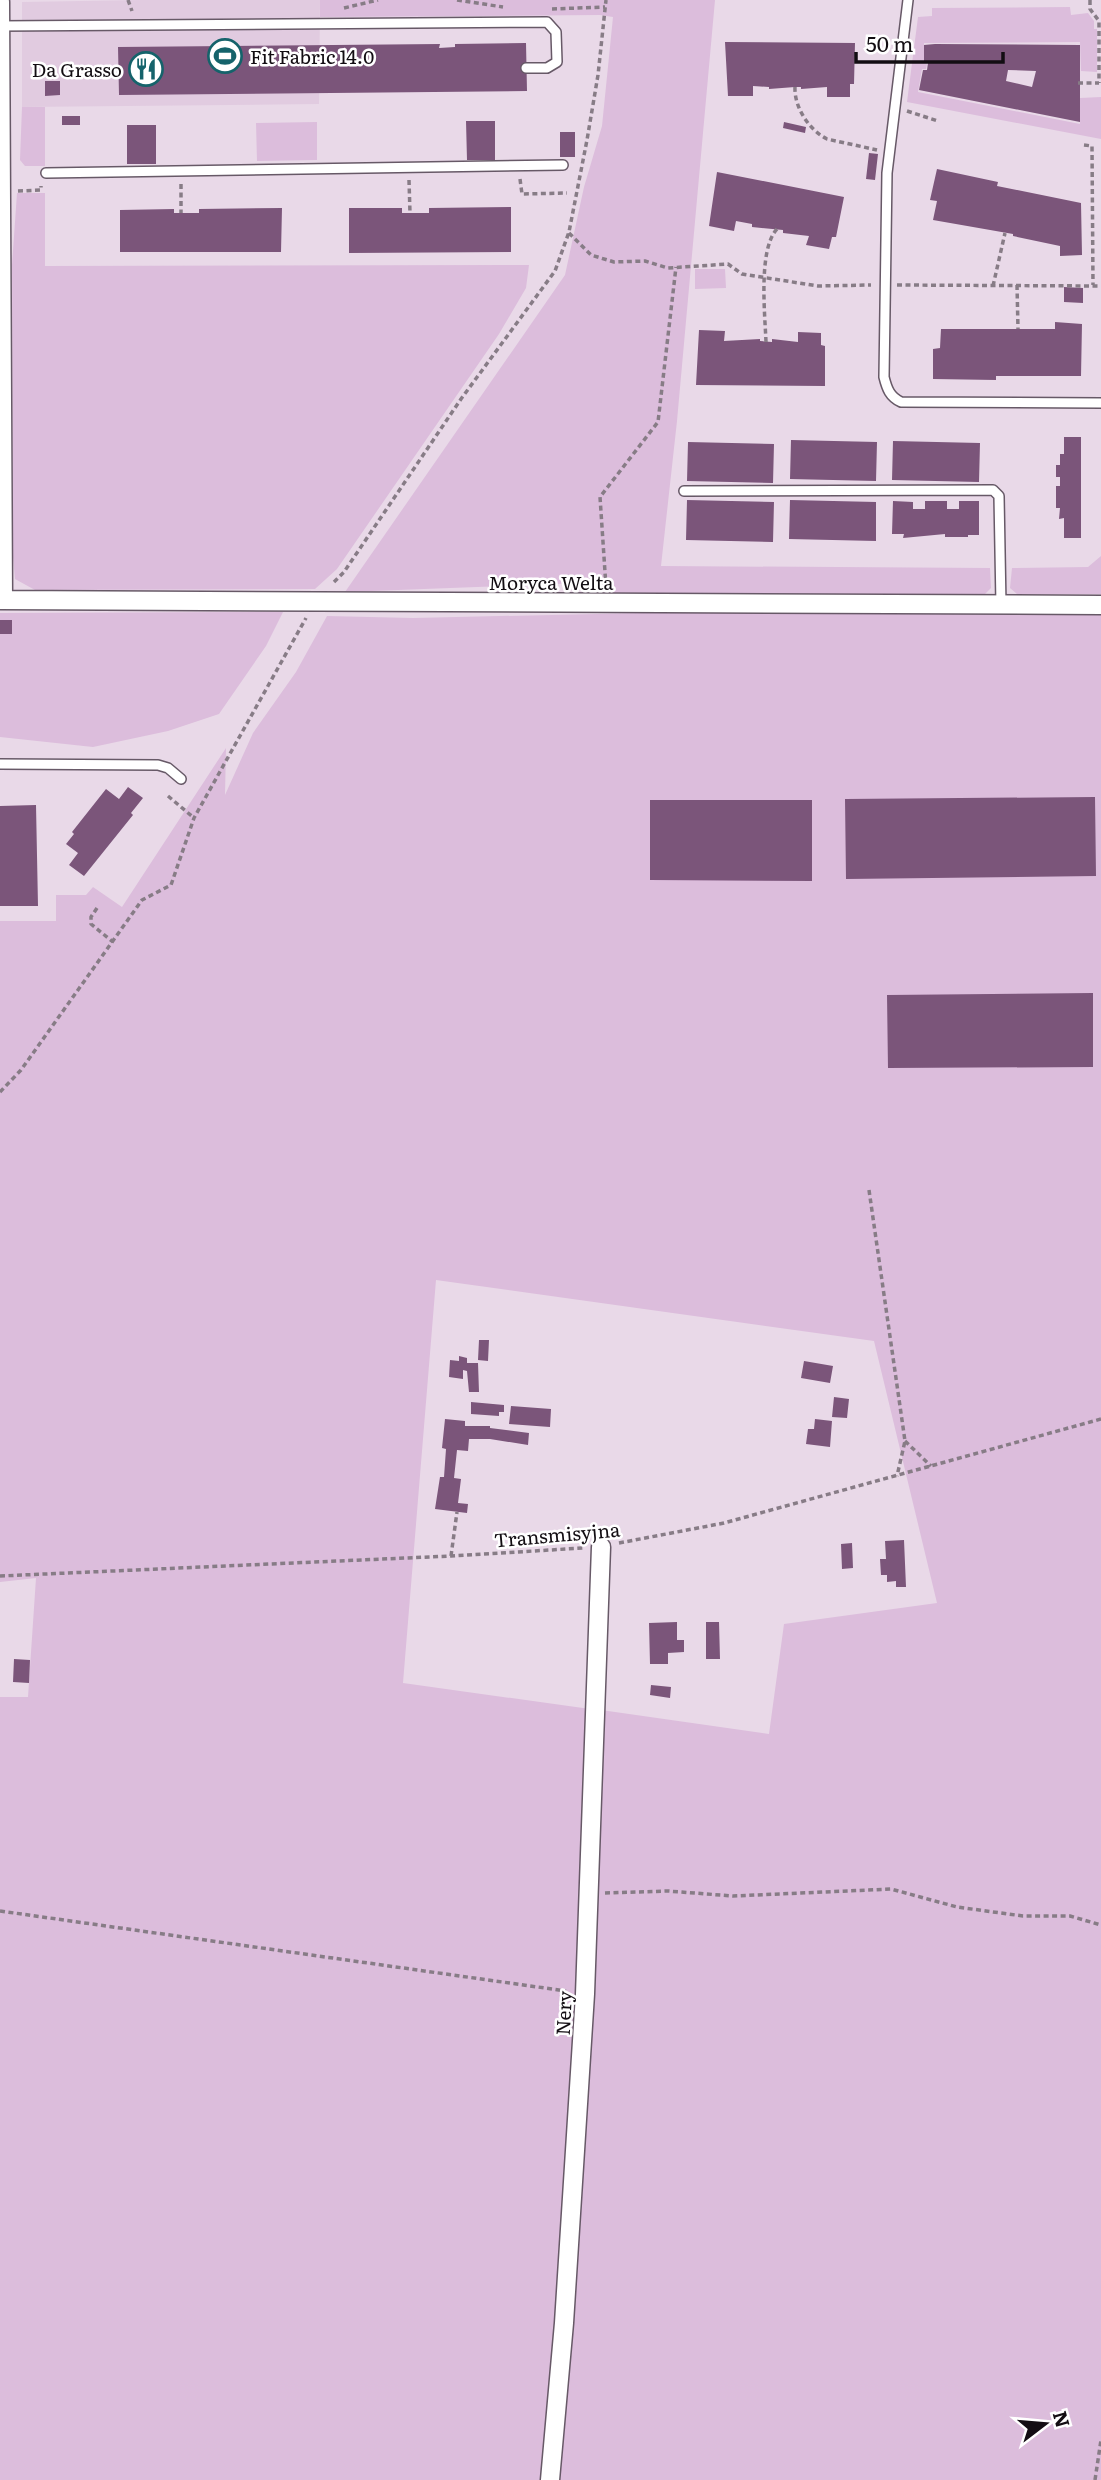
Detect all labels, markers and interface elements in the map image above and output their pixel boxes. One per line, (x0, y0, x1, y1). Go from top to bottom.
scale bar (856, 21, 1003, 65)
text: 50 m (866, 27, 913, 58)
sports icon: Fit Fabric 14.0 (206, 37, 244, 75)
place label: Fit Fabric 14.0 (250, 42, 374, 70)
restaurant icon: Da Grasso (127, 50, 165, 88)
place label: Da Grasso (32, 55, 122, 83)
street label: Moryca Welta (488, 568, 614, 596)
street label: Transmisyjna (493, 1514, 622, 1553)
street label: Nery (548, 1990, 578, 2036)
north arrow (1010, 2389, 1080, 2459)
text: N (1047, 2408, 1078, 2431)

